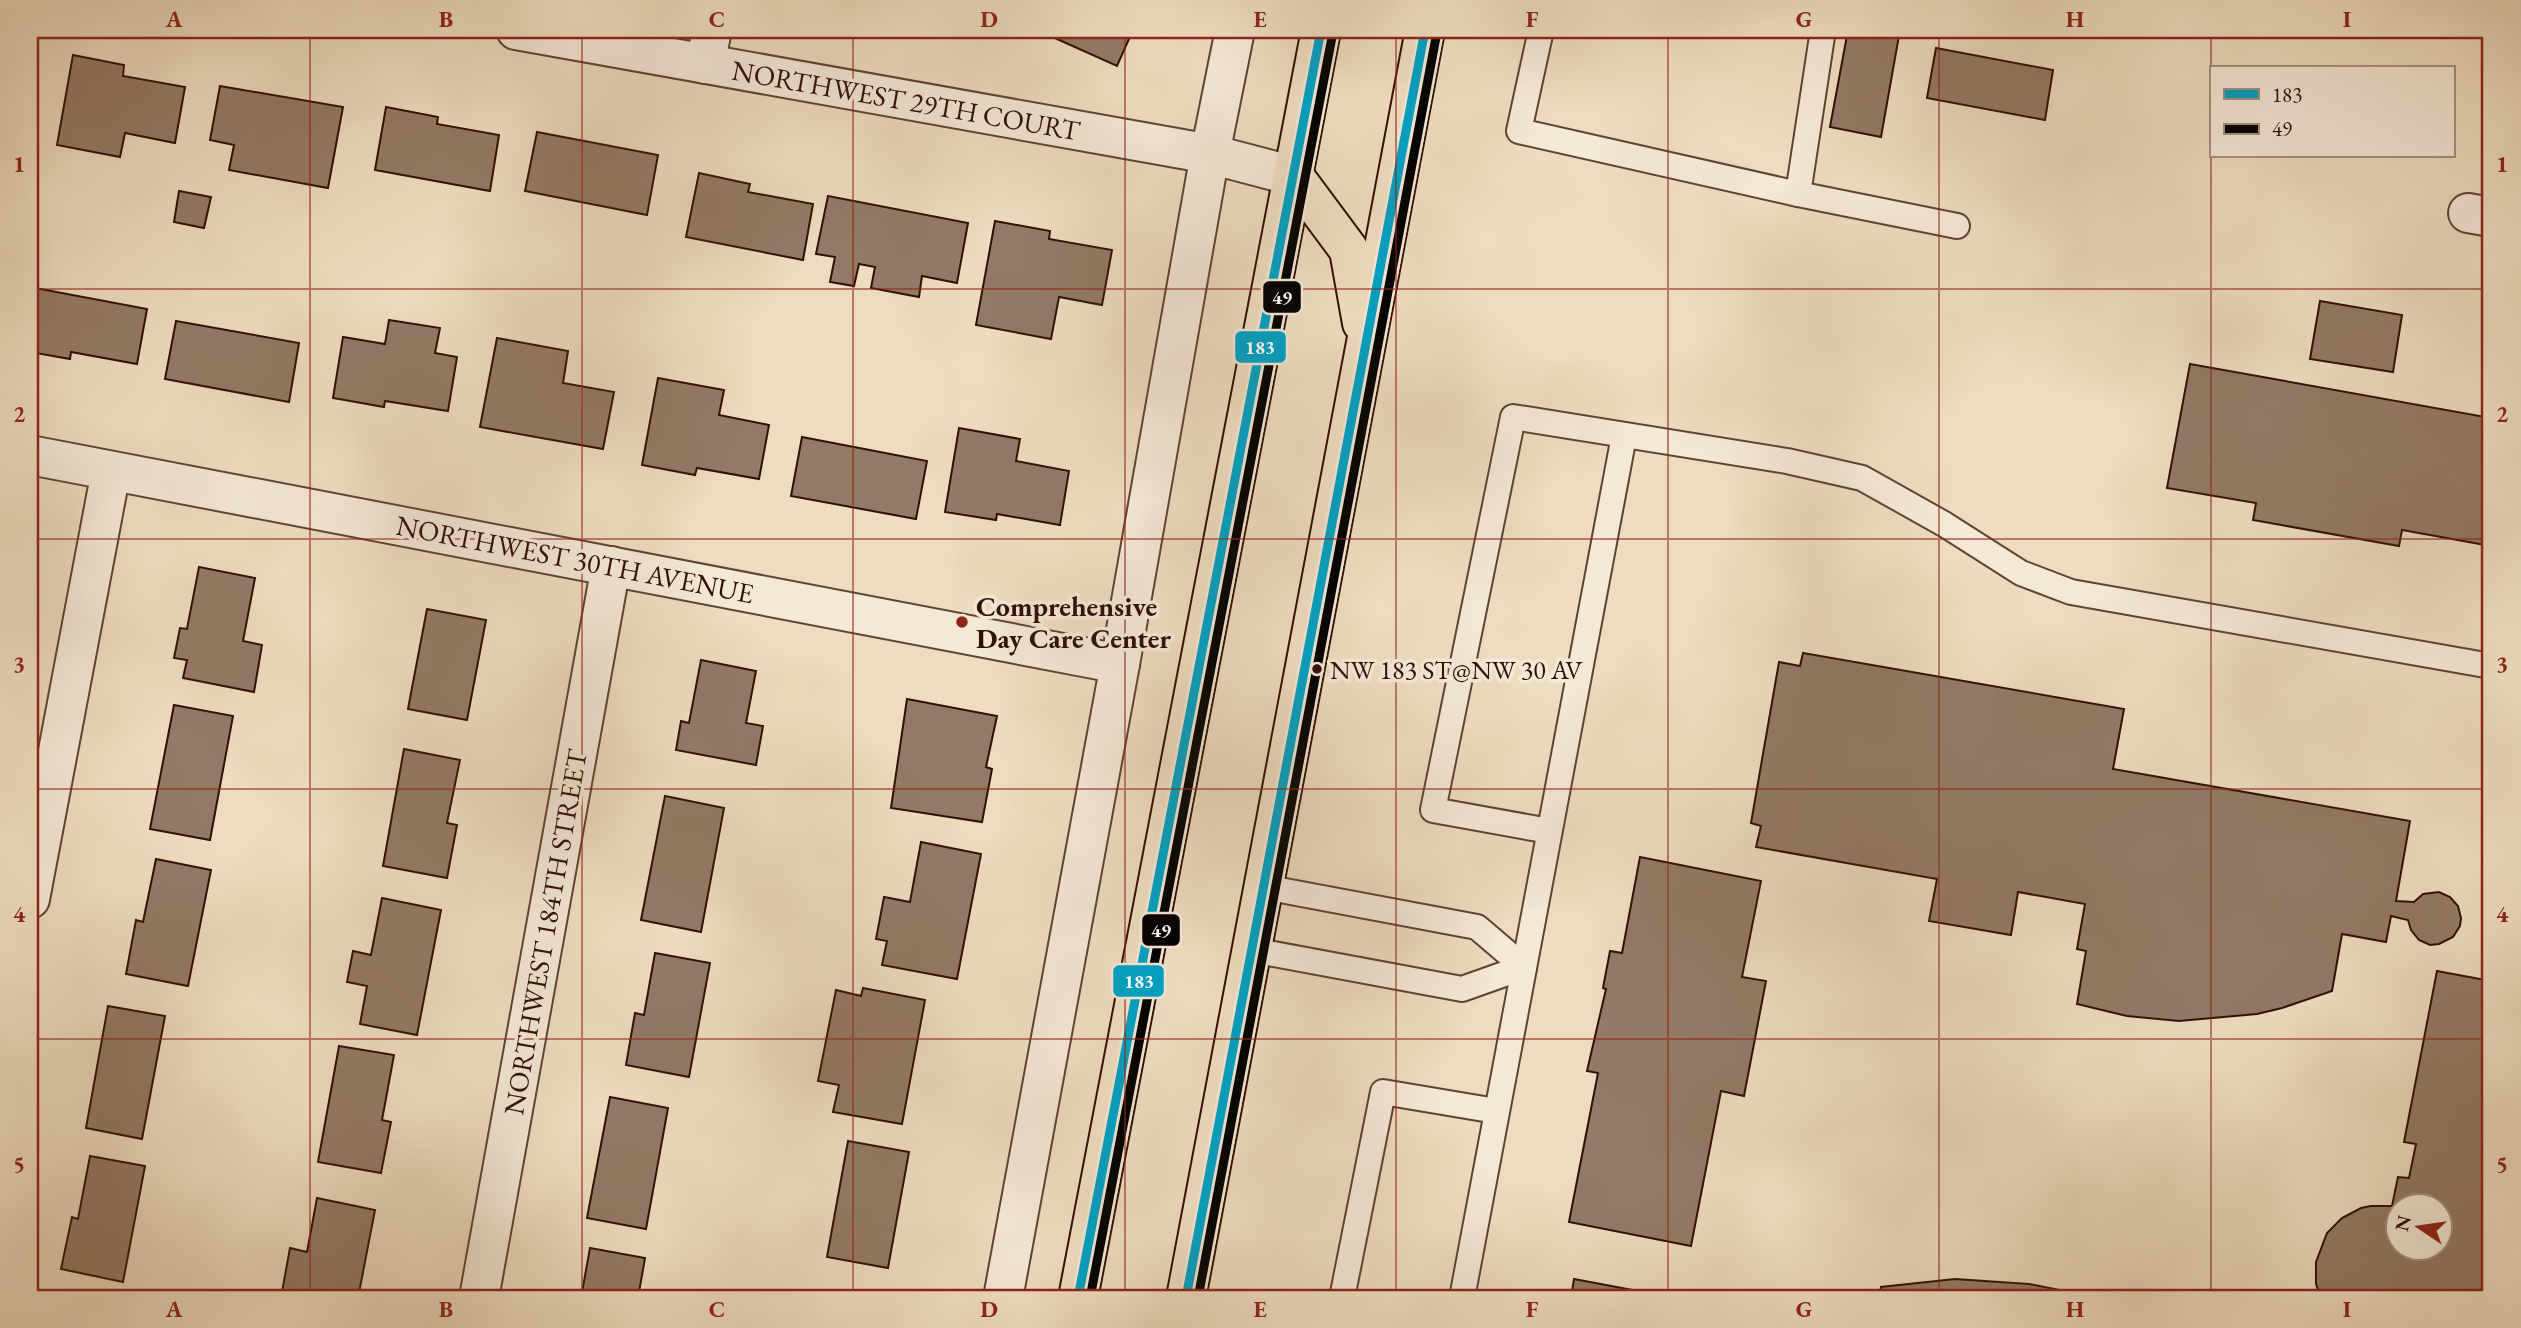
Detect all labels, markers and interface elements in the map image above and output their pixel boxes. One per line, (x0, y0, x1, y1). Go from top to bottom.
text: A (165, 4, 183, 34)
text: B (439, 4, 453, 34)
text: C (709, 4, 725, 34)
text: D (980, 4, 998, 34)
text: E (1253, 4, 1267, 34)
text: F (1526, 4, 1539, 34)
text: G (1796, 4, 1812, 34)
text: H (2066, 4, 2084, 34)
text: I (2343, 4, 2351, 34)
street label: NORTHWEST 29TH COURT (729, 52, 1083, 148)
legend (2210, 66, 2454, 158)
text: 183 (2272, 81, 2302, 108)
text: 49 (2272, 115, 2292, 142)
text: 1 (13, 149, 25, 179)
text: 1 (2496, 149, 2508, 179)
line badge: 49 (1262, 280, 1302, 314)
text: 49 (1272, 285, 1292, 310)
line badge: 183 (1234, 330, 1287, 364)
text: 183 (1245, 335, 1275, 360)
text: 2 (13, 399, 25, 429)
text: 2 (2496, 399, 2508, 429)
street label: NORTHWEST 30TH AVENUE (393, 507, 757, 611)
place label: Comprehensive Day Care Center (976, 588, 1172, 656)
marker: Comprehensive Day Care Center (954, 614, 970, 630)
text: 3 (13, 649, 25, 679)
text: 3 (2496, 649, 2508, 679)
place label: NW 183 ST@NW 30 AV (1330, 653, 1583, 687)
marker: NW 183 ST@NW 30 AV (1310, 662, 1324, 676)
street label: NORTHWEST 184TH STREET (495, 746, 595, 1118)
text: 4 (13, 899, 26, 929)
text: 4 (2496, 899, 2509, 929)
line badge: 49 (1141, 913, 1181, 947)
text: 49 (1151, 918, 1171, 943)
line badge: 183 (1112, 964, 1165, 998)
text: 183 (1124, 969, 1154, 994)
text: 5 (13, 1149, 25, 1179)
text: 5 (2496, 1149, 2508, 1179)
north arrow (2384, 1192, 2454, 1262)
text: N (2389, 1212, 2417, 1234)
text: A (165, 1294, 183, 1324)
text: B (439, 1294, 453, 1324)
text: C (709, 1294, 725, 1324)
text: D (980, 1294, 998, 1324)
text: E (1253, 1294, 1267, 1324)
text: F (1526, 1294, 1539, 1324)
text: G (1796, 1294, 1812, 1324)
text: H (2066, 1294, 2084, 1324)
text: I (2343, 1294, 2351, 1324)

